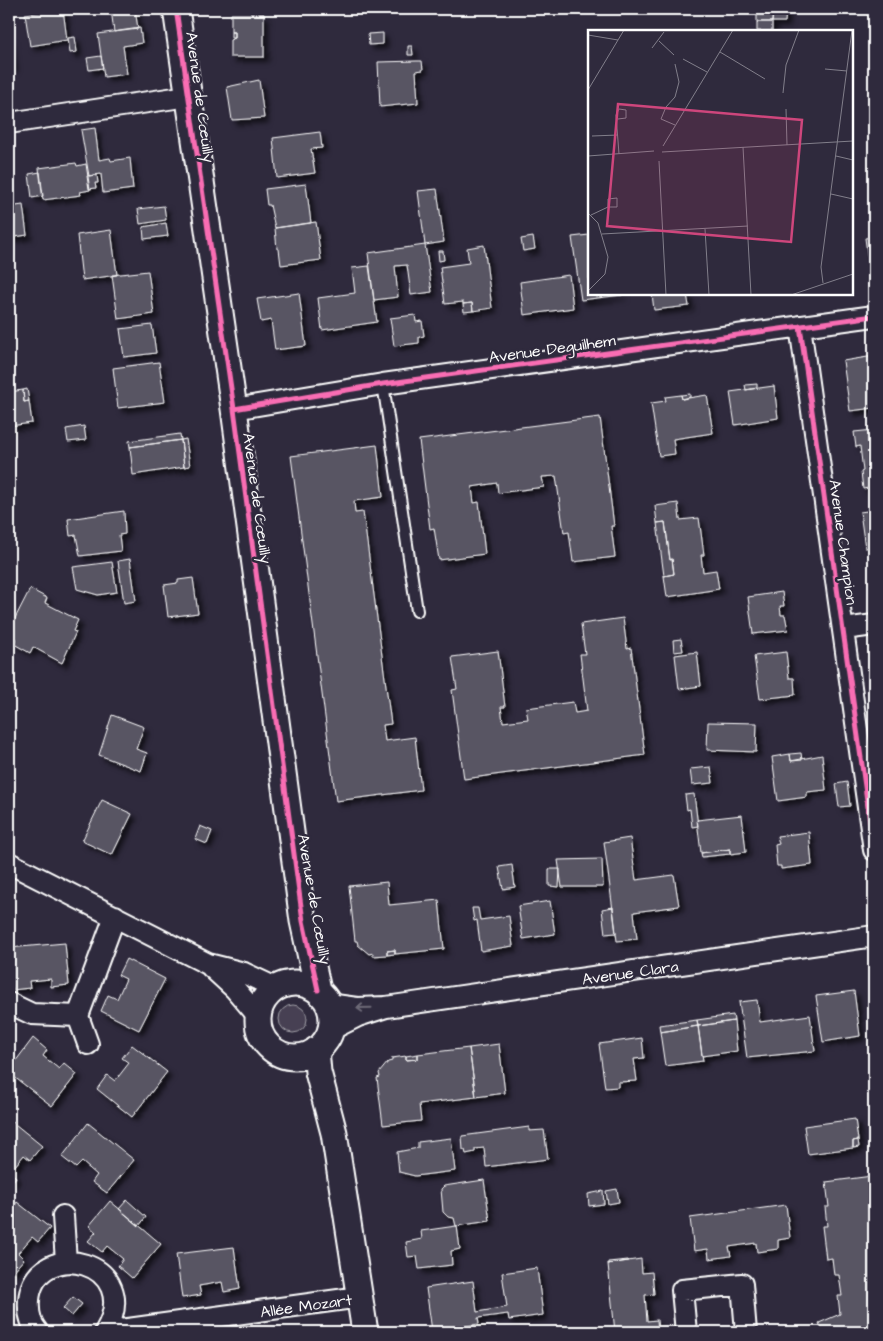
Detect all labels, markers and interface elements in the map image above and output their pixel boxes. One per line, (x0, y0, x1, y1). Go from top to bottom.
street label: Avenue de Cœuilly (179, 30, 220, 164)
inset map (588, 30, 853, 295)
street label: Avenue Deguilhem (487, 329, 618, 370)
street label: Avenue de Cœuilly (236, 431, 277, 565)
street label: Avenue Champion (823, 478, 863, 606)
street label: Avenue de Cœuilly (291, 832, 336, 966)
street label: Avenue Clara (580, 955, 680, 991)
one-way arrow (356, 1003, 372, 1013)
street label: Allée Mozart (259, 1289, 354, 1323)

